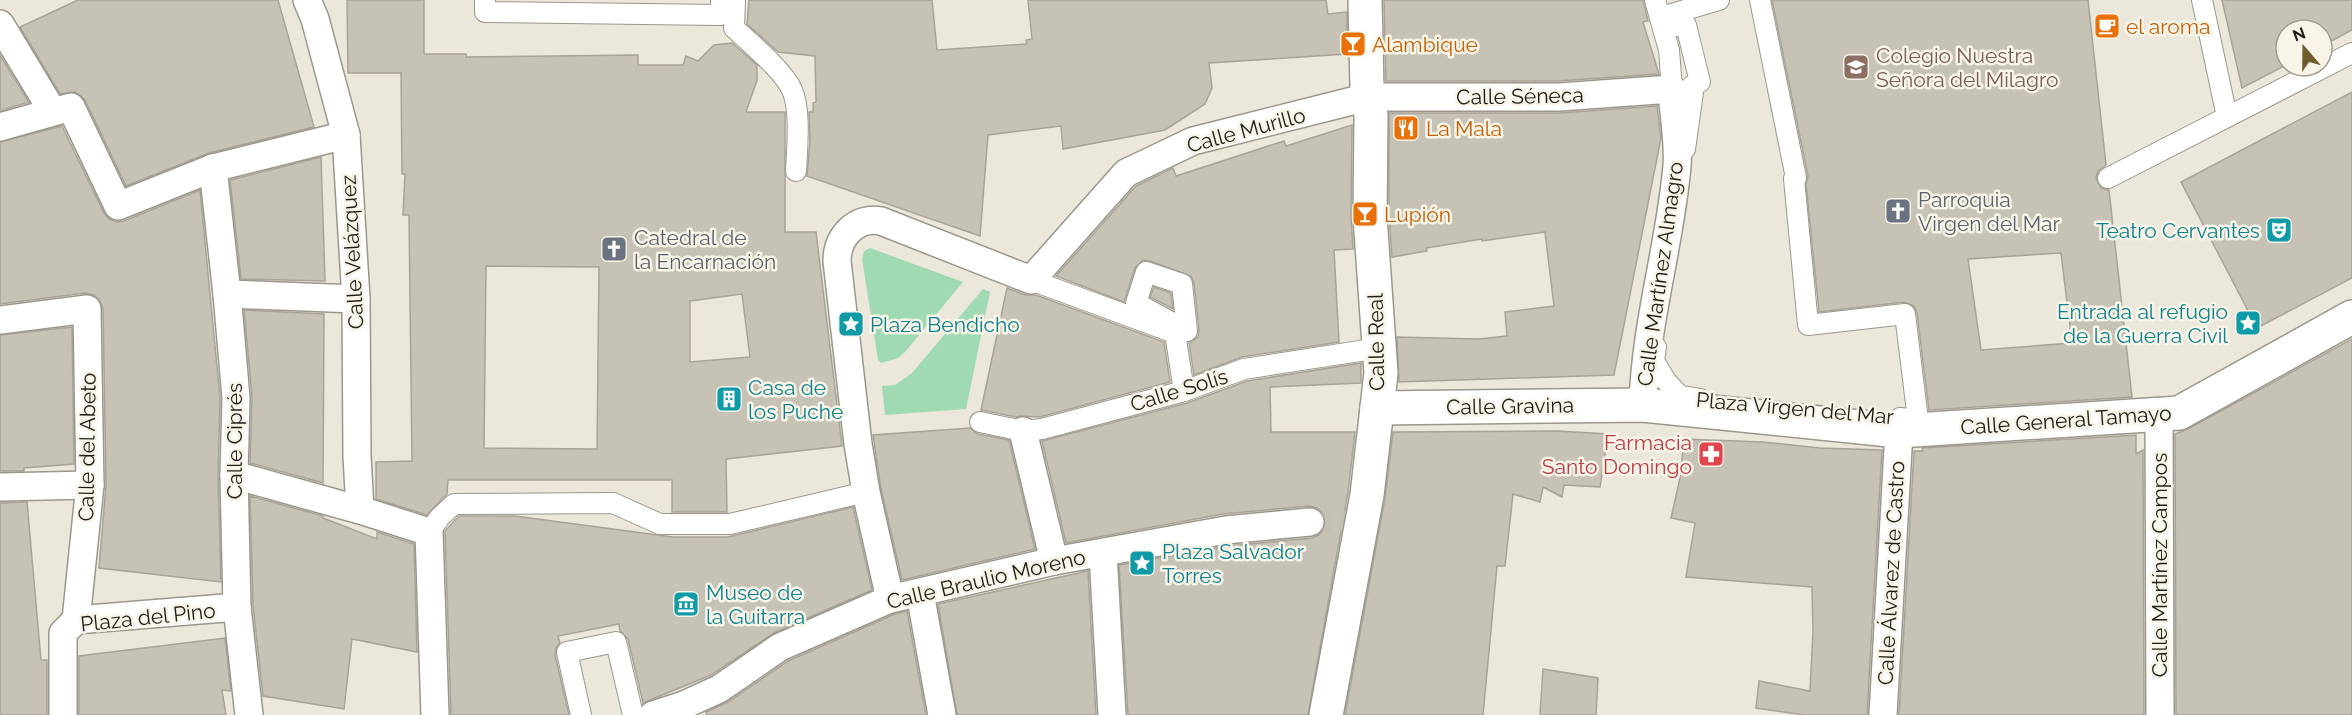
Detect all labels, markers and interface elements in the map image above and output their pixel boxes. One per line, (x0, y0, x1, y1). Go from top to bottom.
cafe icon: el aroma (2092, 11, 2122, 41)
place label: el aroma (2126, 14, 2210, 39)
north arrow (2274, 18, 2334, 78)
text: N (2290, 23, 2308, 45)
bar icon: Alambique (1338, 29, 1368, 59)
place label: Alambique (1372, 32, 1478, 57)
place label: Colegio Nuestra Señora del Milagro (1876, 43, 2058, 92)
school or university icon: Colegio Nuestra Señora del Milagro (1841, 52, 1871, 82)
street label: Calle Séneca (1456, 82, 1584, 110)
street label: Calle Murillo (1184, 102, 1308, 158)
restaurant icon: La Mala (1391, 113, 1421, 143)
place label: La Mala (1426, 116, 1502, 141)
street label: Calle Martínez Almagro (1632, 160, 1688, 388)
street label: Calle Velázquez (335, 174, 369, 330)
place label: Parroquia Virgen del Mar (1918, 187, 2060, 236)
church icon: Parroquia Virgen del Mar (1883, 196, 1913, 226)
bar icon: Lupión (1350, 199, 1380, 229)
place label: Lupión (1384, 202, 1451, 227)
theatre icon: Teatro Cervantes (2264, 215, 2294, 245)
place label: Teatro Cervantes (2096, 218, 2260, 243)
place label: Catedral de la Encarnación (634, 225, 776, 274)
church icon: Catedral de la Encarnación (599, 234, 629, 264)
street label: Calle Real (1363, 293, 1389, 391)
place label: Entrada al refugio de la Guerra Civil (2057, 299, 2228, 348)
place icon: Entrada al refugio de la Guerra Civil (2233, 308, 2263, 338)
place icon: Plaza Bendicho (836, 309, 866, 339)
place label: Plaza Bendicho (870, 312, 1020, 337)
street label: Calle Solís (1127, 363, 1231, 417)
street label: Calle del Abeto (73, 372, 101, 522)
place label: Casa de los Puche (748, 375, 843, 424)
street label: Calle Ciprés (222, 383, 247, 499)
building icon: Casa de los Puche (714, 384, 744, 414)
street label: Plaza Virgen del Mar (1695, 387, 1896, 429)
street label: Calle Gravina (1446, 392, 1574, 420)
street label: Calle General Tamayo (1960, 400, 2172, 440)
place label: Farmacia Santo Domingo (1542, 430, 1692, 479)
pharmacy icon: Farmacia Santo Domingo (1696, 439, 1726, 469)
street label: Calle Martínez Campos (2147, 453, 2172, 677)
street label: Calle Álvarez de Castro (1873, 460, 1909, 686)
place label: Plaza Salvador Torres (1162, 539, 1305, 588)
street label: Calle Braulio Moreno (884, 544, 1088, 614)
place icon: Plaza Salvador Torres (1127, 548, 1157, 578)
place label: Museo de la Guitarra (706, 580, 805, 629)
museum icon: Museo de la Guitarra (671, 589, 701, 619)
street label: Plaza del Pino (79, 597, 217, 637)

